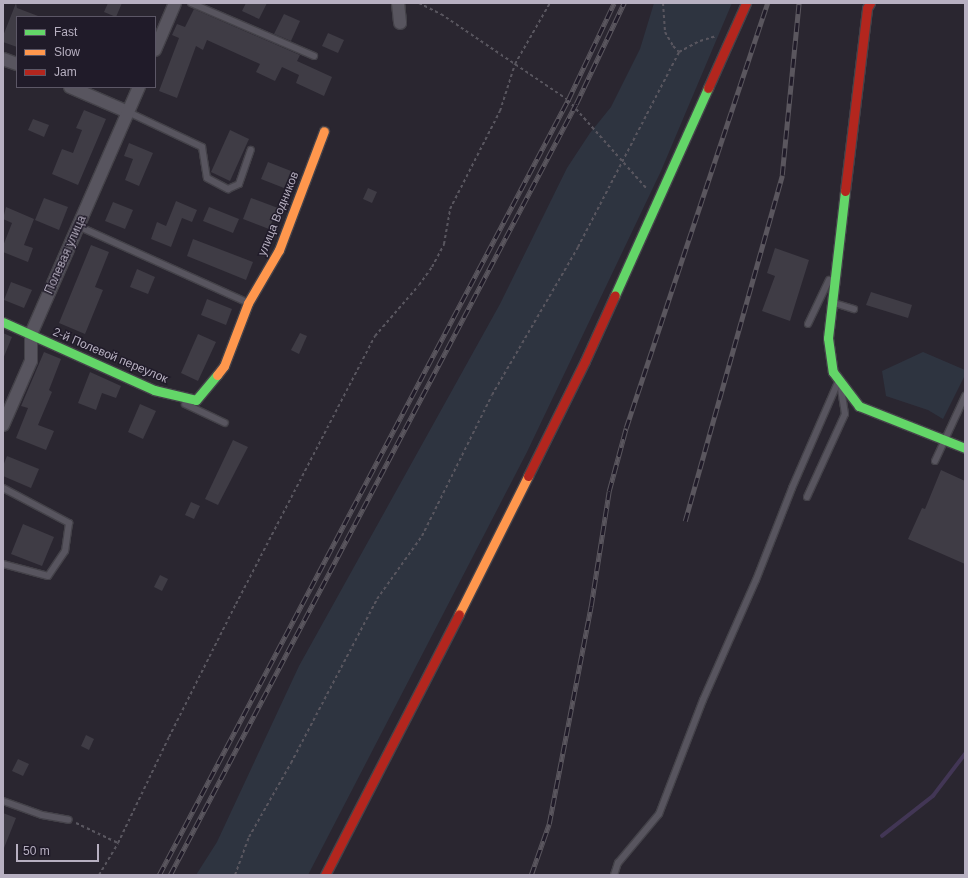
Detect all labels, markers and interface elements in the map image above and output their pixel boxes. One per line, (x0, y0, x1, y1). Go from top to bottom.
legend (16, 16, 156, 88)
text: Fast (54, 25, 77, 39)
text: Slow (54, 45, 80, 59)
text: Jam (54, 65, 77, 79)
street label: улица Водников (256, 170, 302, 258)
street label: Полевая улица (42, 213, 90, 297)
street label: 2-й Полевой переулок (50, 325, 170, 387)
scale bar (18, 836, 101, 862)
text: 50 m (23, 844, 50, 858)

